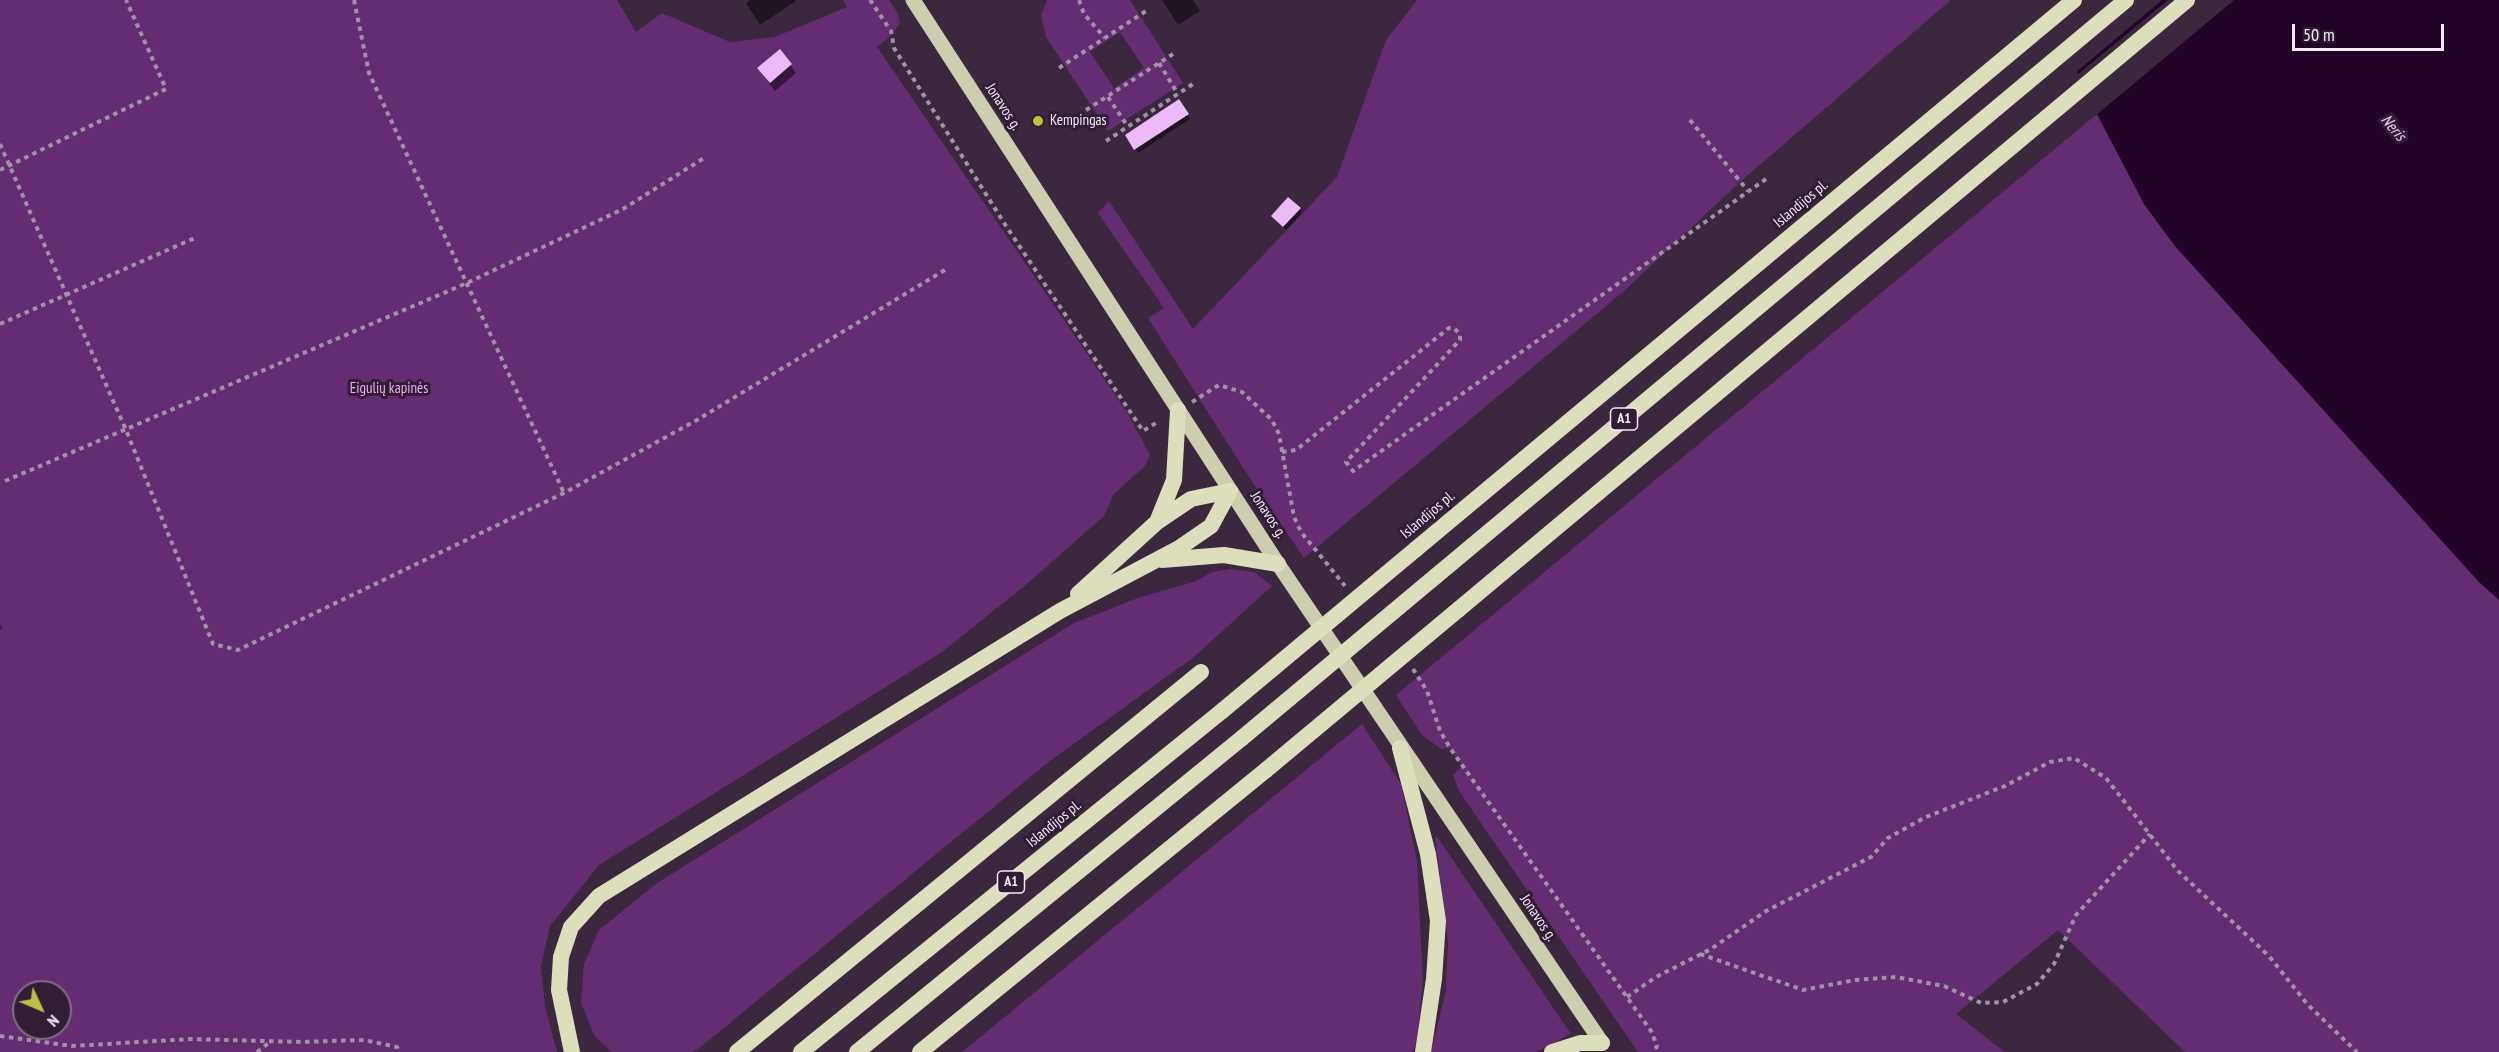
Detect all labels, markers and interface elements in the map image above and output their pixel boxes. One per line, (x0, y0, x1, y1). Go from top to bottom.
scale bar (2295, 12, 2446, 50)
text: 50 m (2303, 23, 2335, 46)
street label: Jonavos g. (981, 80, 1025, 134)
water label: Neris (2376, 111, 2410, 145)
place label: Kempingas (1050, 112, 1107, 130)
marker: Kempingas (1031, 114, 1045, 128)
street label: Islandijos pl. (1770, 176, 1832, 232)
park label: Eigulių kapinės (350, 380, 428, 398)
road number: A1 (1610, 408, 1638, 430)
street label: Islandijos pl. (1397, 487, 1459, 543)
street label: Jonavos g. (1246, 488, 1290, 542)
street label: Islandijos pl. (1023, 797, 1085, 851)
road number: A1 (998, 871, 1024, 893)
street label: Jonavos g. (1516, 891, 1560, 945)
north arrow (12, 980, 72, 1040)
text: N (43, 1011, 64, 1031)

